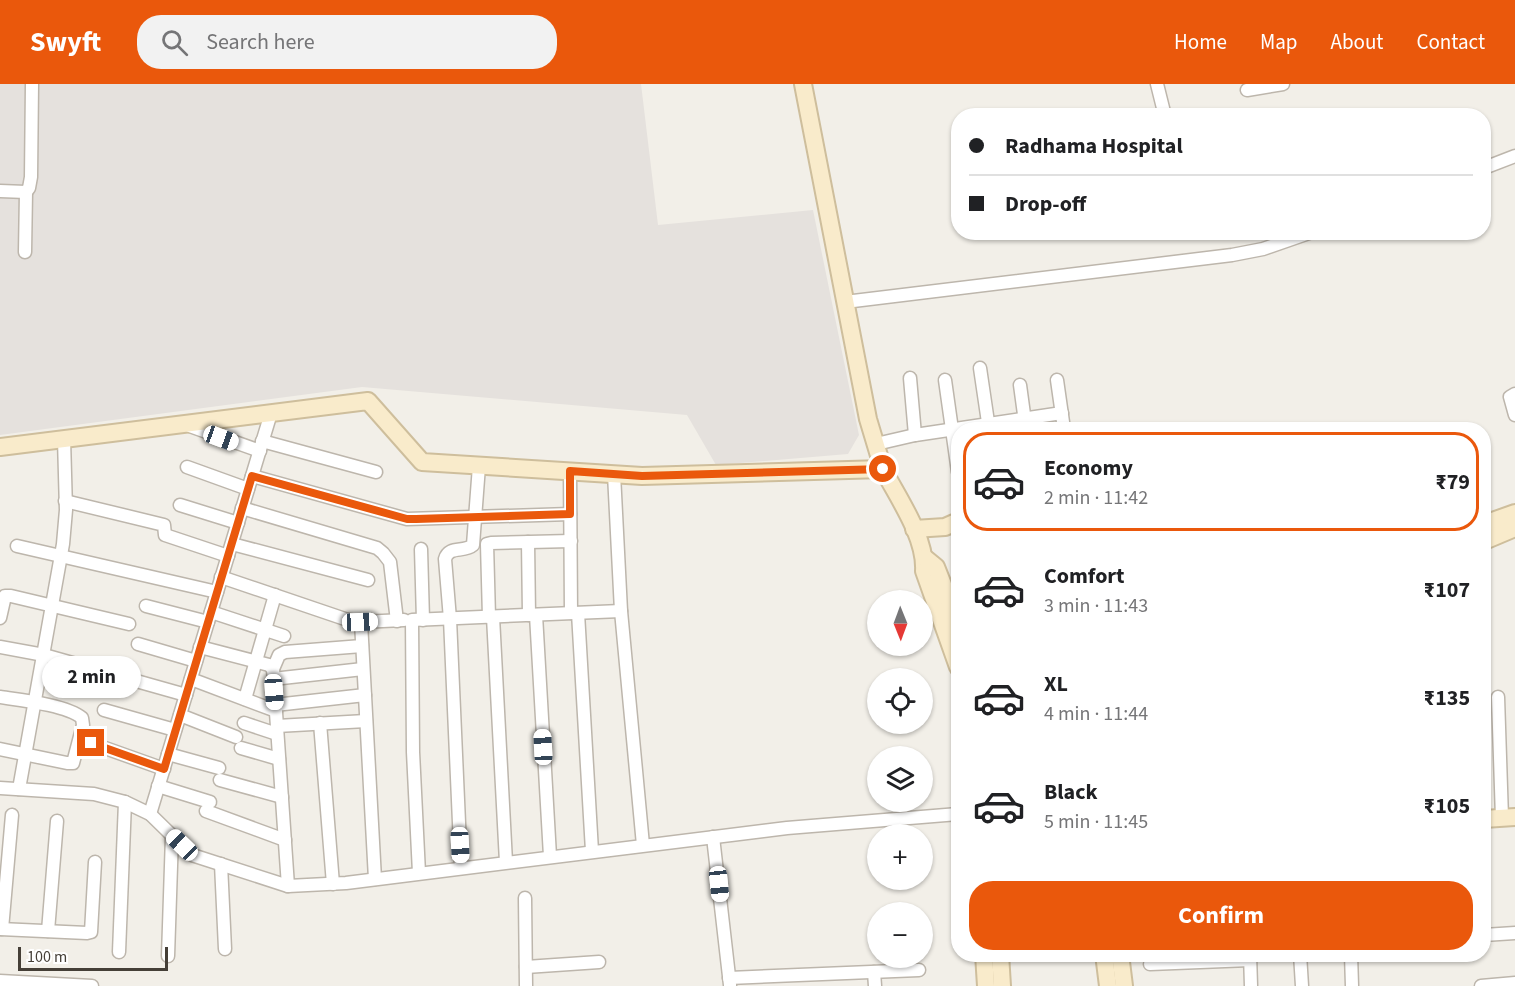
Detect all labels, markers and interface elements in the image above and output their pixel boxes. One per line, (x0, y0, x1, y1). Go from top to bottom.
search box (137, 15, 557, 69)
text: Swyft (30, 22, 101, 62)
icon: search (158, 26, 191, 59)
text: Search here (206, 26, 315, 58)
text: Home (1174, 27, 1227, 57)
text: Map (1260, 27, 1298, 57)
text: About (1331, 27, 1383, 57)
text: Contact (1416, 27, 1485, 57)
text: Radhama Hospital (1005, 130, 1183, 162)
text: Drop-off (1005, 188, 1086, 220)
car (201, 423, 241, 453)
text: Economy (1044, 452, 1133, 484)
route start (869, 455, 896, 482)
icon: car (972, 455, 1026, 509)
text: ₹79 (1435, 466, 1470, 498)
text: 2 min · 11:42 (1044, 484, 1148, 512)
text: Comfort (1044, 560, 1125, 592)
icon: car (972, 563, 1026, 617)
text: ₹107 (1424, 574, 1470, 606)
north arrow (867, 590, 933, 656)
map controls (867, 590, 933, 968)
text: 3 min · 11:43 (1044, 592, 1148, 620)
car (342, 612, 378, 632)
callout: 2 min (42, 656, 140, 698)
text: 2 min (67, 663, 116, 691)
button: locate (867, 668, 933, 734)
text: XL (1044, 668, 1068, 700)
icon: car (972, 671, 1026, 725)
car (264, 673, 284, 711)
text: ₹135 (1424, 682, 1470, 714)
text: 4 min · 11:44 (1044, 700, 1148, 728)
route end (77, 729, 104, 756)
car (533, 729, 553, 765)
button: layers (867, 746, 933, 812)
text: Black (1044, 776, 1098, 808)
icon: car (972, 779, 1026, 833)
text: ₹105 (1424, 790, 1470, 822)
text: 5 min · 11:45 (1044, 808, 1148, 836)
button: + (867, 824, 933, 890)
car (163, 826, 201, 864)
car (450, 827, 470, 863)
car (708, 865, 730, 903)
button: Confirm (969, 881, 1473, 950)
button: − (867, 902, 933, 968)
scale bar (18, 944, 168, 972)
text: 100 m (27, 946, 67, 968)

